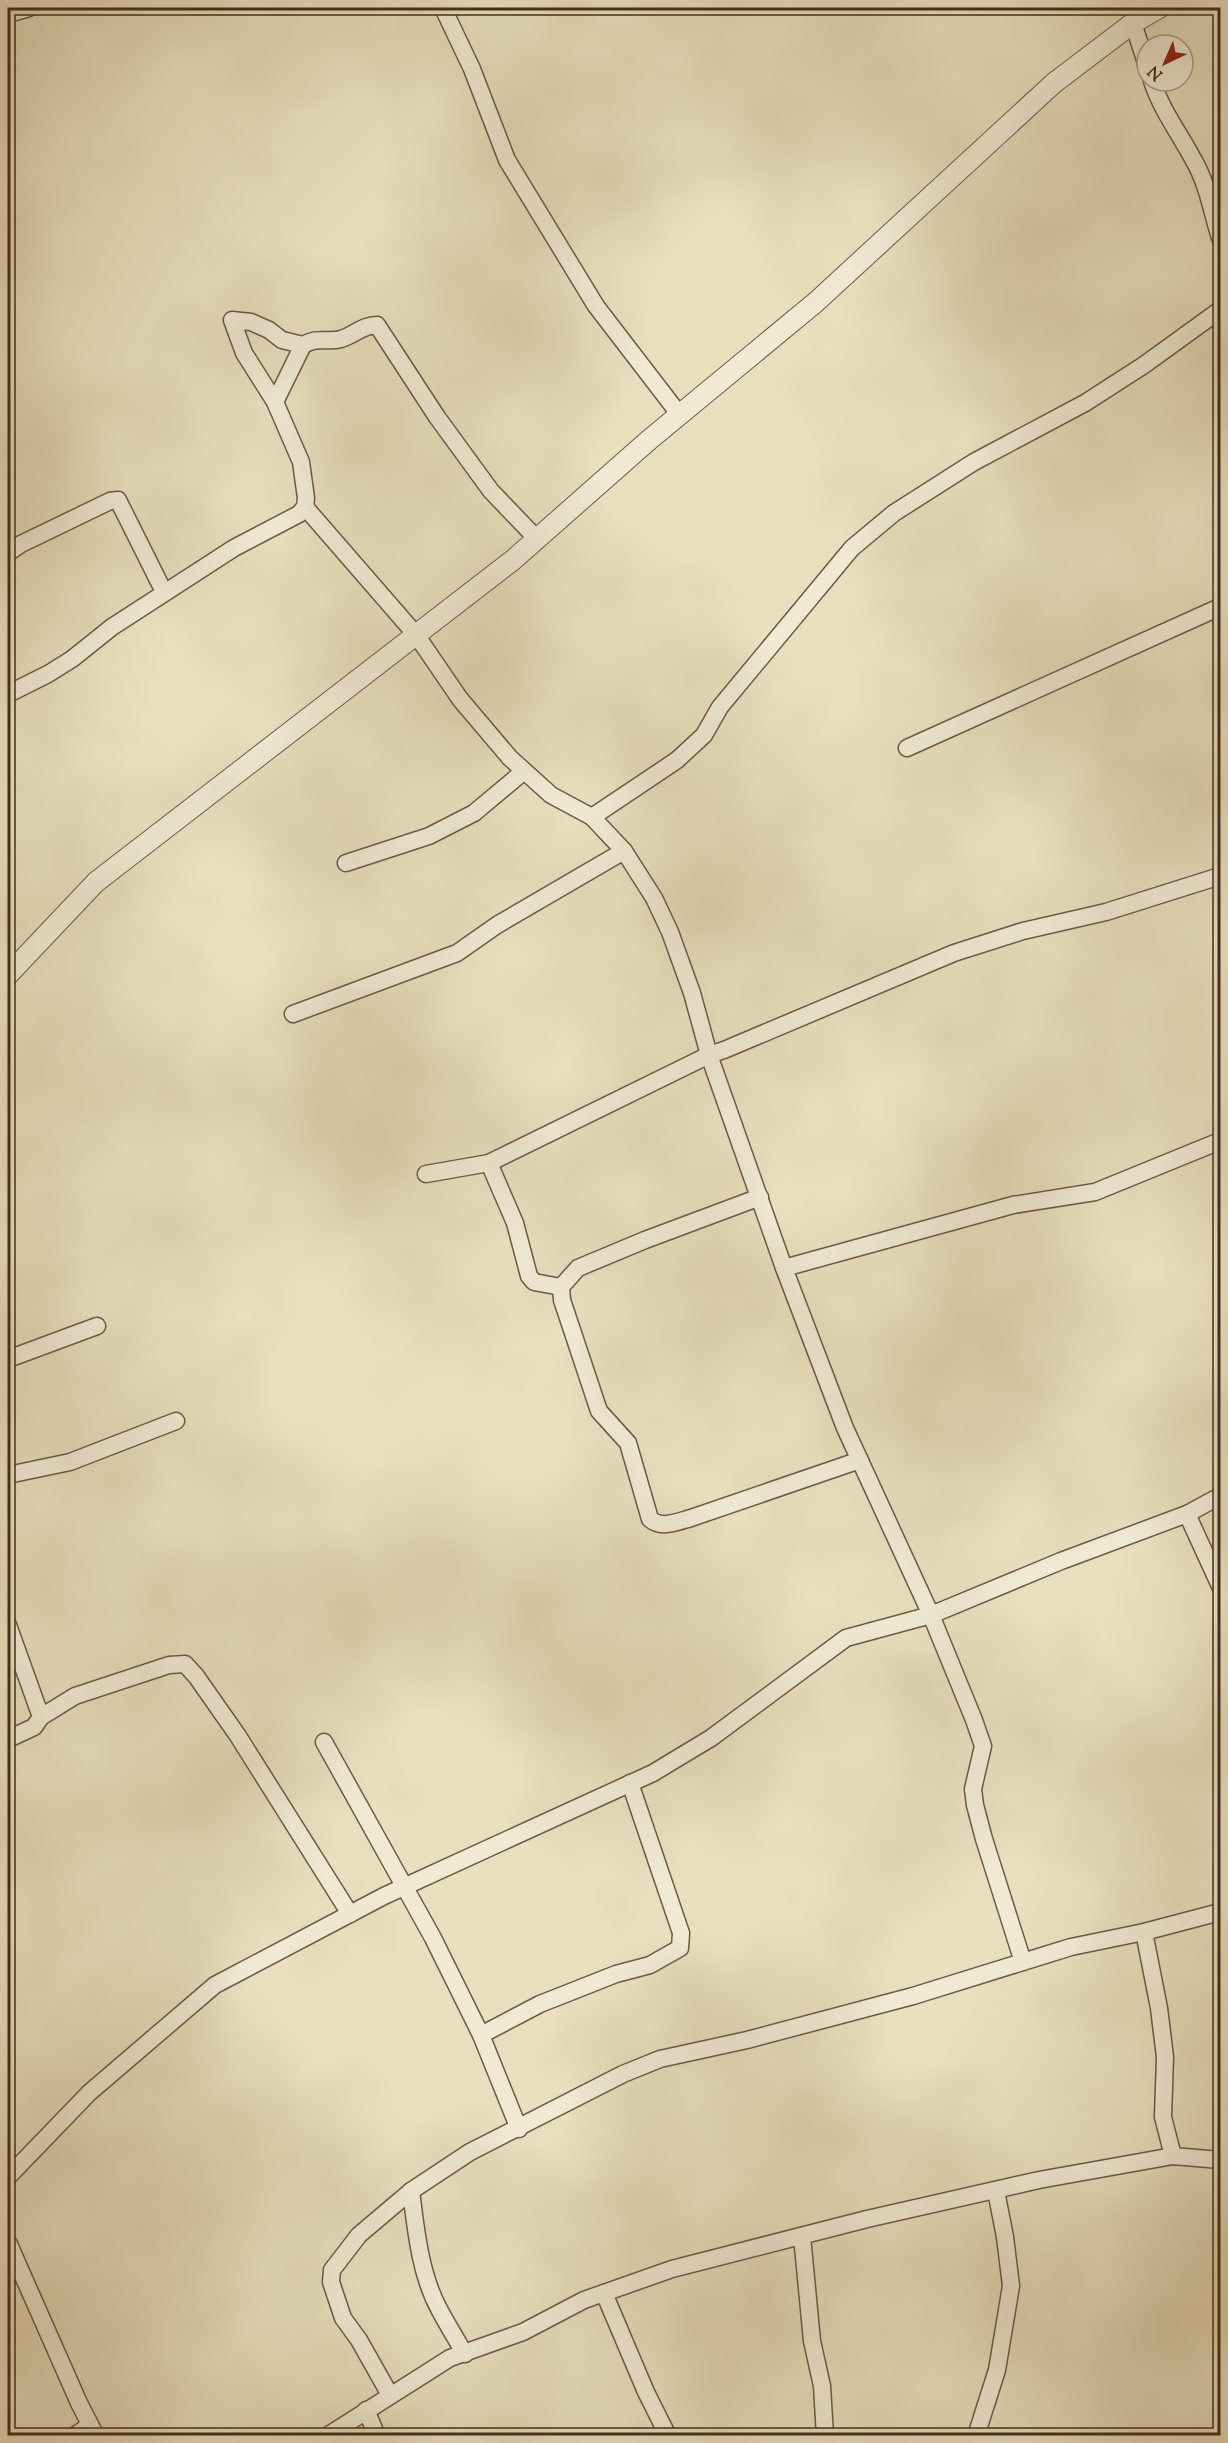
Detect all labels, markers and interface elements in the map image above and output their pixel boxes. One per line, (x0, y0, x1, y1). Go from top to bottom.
north arrow (1135, 33, 1195, 93)
text: N (1144, 59, 1169, 85)

